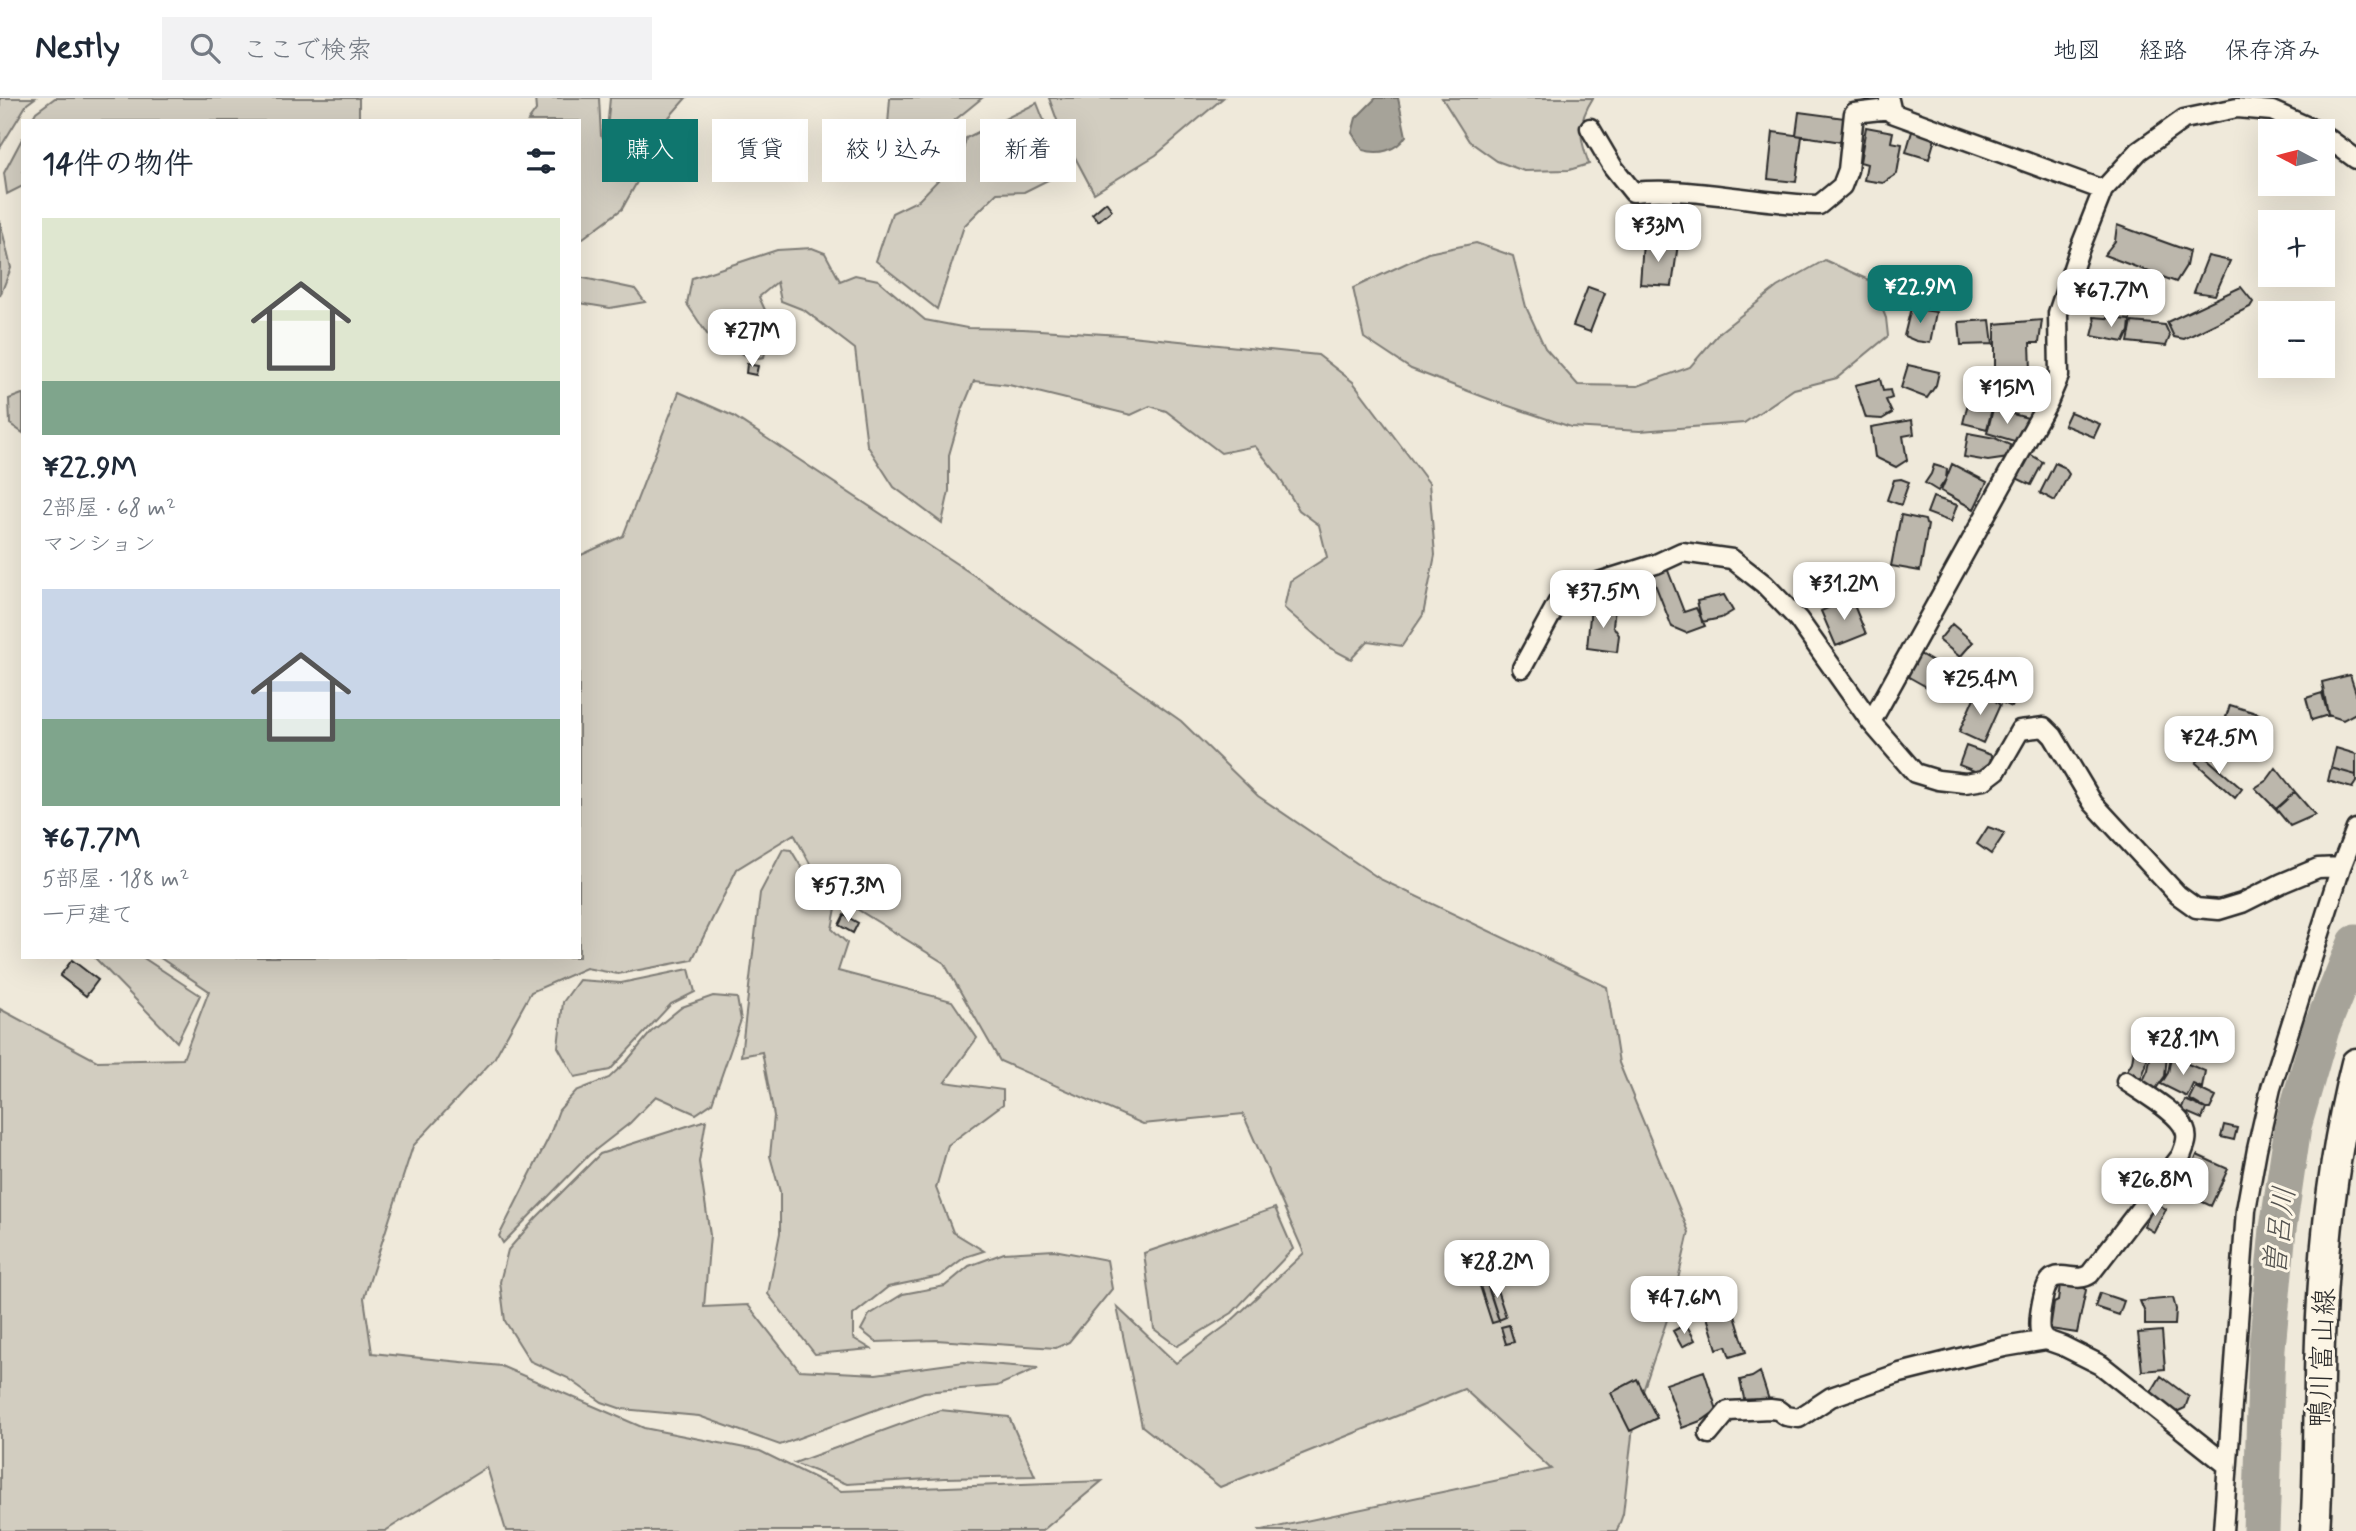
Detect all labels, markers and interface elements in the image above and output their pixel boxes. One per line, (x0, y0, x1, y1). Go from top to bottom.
search box (162, 17, 652, 80)
text: Nestly (35, 26, 120, 70)
icon: search (186, 29, 224, 67)
text: ここで検索 (242, 34, 372, 68)
text: 地図 (2053, 36, 2101, 67)
text: 経路 (2139, 36, 2187, 67)
text: 保存済み (2225, 36, 2321, 67)
chip: 購入 (602, 119, 698, 182)
chip: 賃貸 (712, 119, 808, 182)
chip: 絞り込み (822, 119, 966, 182)
chip: 新着 (980, 119, 1076, 182)
north arrow (2258, 119, 2334, 196)
map controls (2258, 119, 2335, 378)
icon: filters (522, 142, 560, 180)
text: 14件の物件 (42, 145, 194, 184)
pin: ¥33M (1617, 204, 1699, 264)
button: + (2258, 210, 2335, 287)
text: ¥33M (1631, 212, 1685, 242)
icon: home (238, 263, 364, 389)
pin: ¥22.9M (1863, 266, 1977, 325)
pin: ¥67.7M (2054, 270, 2168, 329)
text: ¥22.9M (1884, 273, 1956, 303)
text: ¥67.7M (2073, 277, 2149, 307)
button: − (2258, 301, 2335, 378)
pin: ¥27M (711, 310, 793, 369)
text: ¥27M (724, 317, 780, 347)
pin: ¥15M (1966, 366, 2048, 426)
text: ¥15M (1979, 374, 2035, 404)
text: ¥22.9M (42, 449, 137, 488)
text: 2部屋 · 68 m² (42, 494, 176, 524)
text: マンション (42, 530, 156, 560)
pin: ¥31.2M (1787, 562, 1901, 622)
pin: ¥37.5M (1546, 570, 1660, 630)
text: ¥31.2M (1809, 570, 1879, 600)
text: ¥37.5M (1566, 578, 1640, 608)
icon: home (238, 634, 364, 760)
pin: ¥25.4M (1923, 658, 2037, 717)
text: ¥25.4M (1942, 665, 2018, 695)
pin: ¥24.5M (2162, 716, 2276, 776)
text: ¥24.5M (2180, 724, 2258, 754)
text: ¥67.7M (42, 820, 141, 859)
pin: ¥57.3M (791, 864, 905, 924)
text: 5部屋 · 188 m² (42, 865, 190, 895)
text: ¥57.3M (811, 872, 885, 902)
text: 一戸建て (42, 901, 134, 931)
pin: ¥28.1M (2126, 1018, 2240, 1077)
text: ¥28.1M (2147, 1025, 2219, 1055)
pin: ¥26.8M (2098, 1158, 2212, 1218)
text: ¥26.8M (2117, 1166, 2193, 1196)
water label: 曽呂川 (2256, 1184, 2305, 1278)
pin: ¥28.2M (1440, 1240, 1554, 1300)
text: ¥28.2M (1460, 1248, 1534, 1278)
pin: ¥47.6M (1627, 1276, 1741, 1336)
text: ¥47.6M (1647, 1284, 1721, 1314)
street label: 鴨川富山線 (2303, 1287, 2344, 1429)

